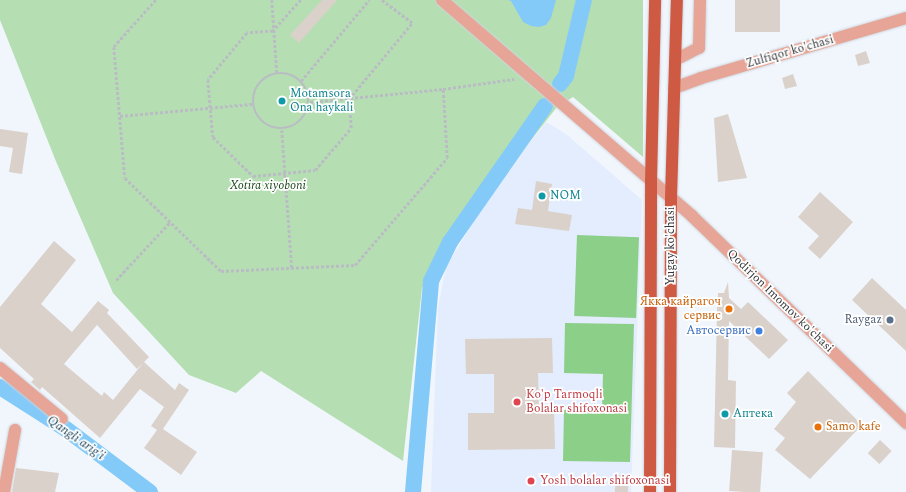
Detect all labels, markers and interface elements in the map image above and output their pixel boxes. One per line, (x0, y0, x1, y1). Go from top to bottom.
street label: Zulfiqor ko'chasi (745, 33, 835, 71)
place label: Motamsora Ona haykali (290, 87, 354, 115)
marker: Motamsora Ona haykali (277, 96, 287, 106)
park label: Xotira xiyoboni (230, 179, 306, 193)
place label: NOM (550, 189, 581, 203)
marker: NOM (537, 191, 547, 201)
street label: Yugay ko'chasi (664, 206, 678, 286)
street label: Qodirjon Imomov ko'chasi (724, 246, 836, 356)
place label: Якка кайрагоч сервис (640, 295, 721, 323)
marker: Якка кайрагоч сервис (724, 304, 734, 314)
place label: Raygaz (844, 313, 882, 327)
marker: Raygaz (885, 315, 895, 325)
place label: Автосервис (686, 324, 751, 338)
marker: Автосервис (754, 326, 764, 336)
place label: Ko'p Tarmoqli Bolalar shifoxonasi (526, 388, 627, 416)
marker: Ko'p Tarmoqli Bolalar shifoxonasi (511, 396, 523, 408)
place label: Аптека (733, 407, 773, 421)
marker: Аптека (720, 409, 730, 419)
water label: Qangli arig'i (44, 412, 108, 464)
place label: Samo kafe (826, 420, 880, 434)
marker: Samo kafe (813, 422, 823, 432)
place label: Yosh bolalar shifoxonasi (540, 474, 670, 488)
marker: Yosh bolalar shifoxonasi (525, 475, 537, 487)

